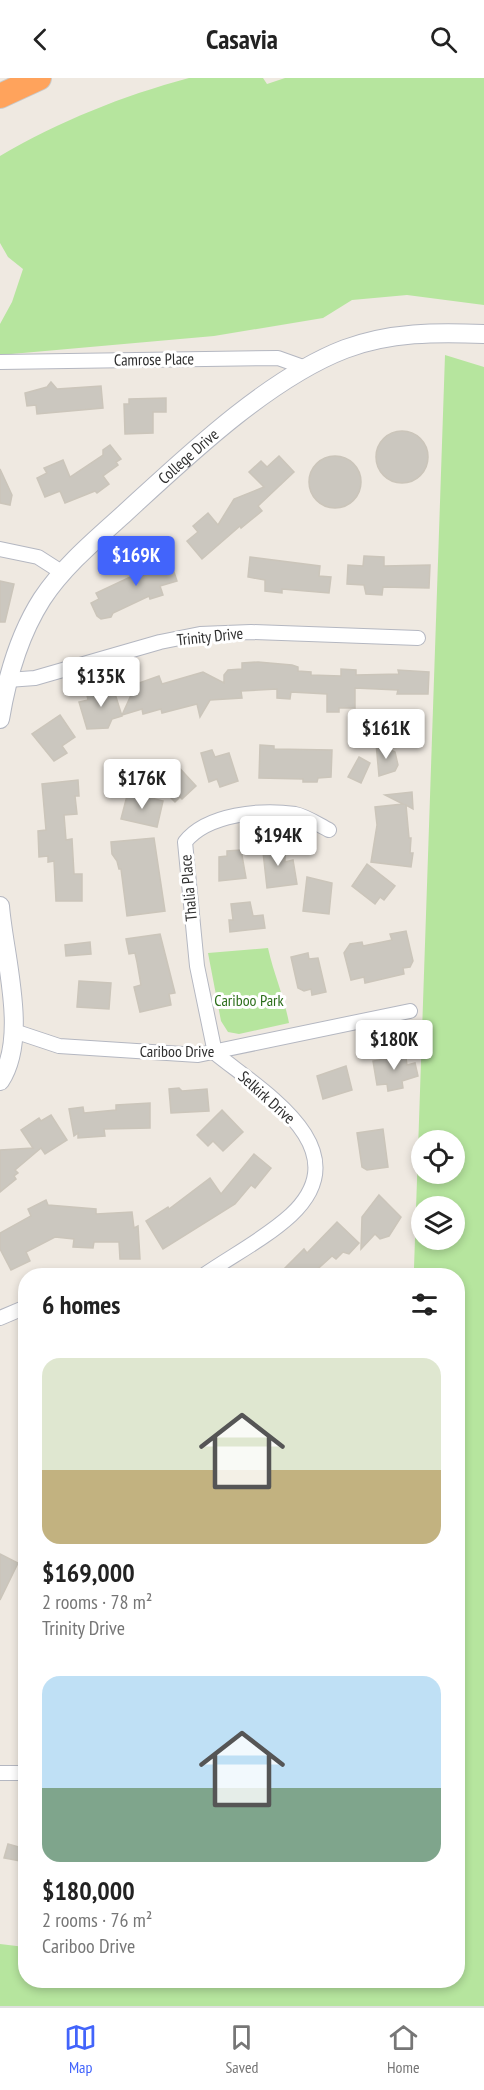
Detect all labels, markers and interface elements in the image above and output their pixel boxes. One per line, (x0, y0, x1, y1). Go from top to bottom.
text: Casavia (206, 22, 278, 56)
icon: back (24, 23, 57, 56)
icon: search (427, 23, 460, 56)
street label: Camrose Place (114, 348, 194, 370)
street label: College Drive (154, 424, 222, 488)
pin: $169K (94, 536, 178, 587)
text: $169K (112, 542, 160, 568)
street label: Trinity Drive (176, 623, 244, 649)
pin: $135K (59, 657, 143, 708)
text: $135K (77, 663, 125, 689)
pin: $161K (344, 709, 428, 760)
text: $161K (362, 715, 410, 741)
pin: $176K (100, 759, 184, 810)
text: $176K (118, 765, 166, 791)
pin: $194K (236, 816, 320, 867)
text: $194K (254, 822, 302, 848)
street label: Thalia Place (175, 854, 201, 922)
park label: Cariboo Park (214, 990, 284, 1010)
pin: $180K (352, 1020, 436, 1071)
text: $180K (370, 1026, 418, 1052)
street label: Cariboo Drive (140, 1041, 214, 1061)
street label: Selkirk Drive (234, 1066, 300, 1128)
map controls (411, 1130, 465, 1250)
button: locate (411, 1130, 465, 1184)
button: layers (411, 1196, 465, 1250)
text: 6 homes (42, 1288, 120, 1321)
icon: filters (408, 1288, 441, 1321)
icon: home (188, 1397, 296, 1505)
text: $169,000 (42, 1556, 135, 1589)
text: 2 rooms · 78 m² (42, 1589, 152, 1615)
text: Trinity Drive (42, 1615, 125, 1641)
icon: home (188, 1715, 296, 1823)
text: $180,000 (42, 1874, 135, 1907)
text: 2 rooms · 76 m² (42, 1907, 152, 1933)
text: Cariboo Drive (42, 1933, 135, 1959)
tab: Map (64, 2021, 97, 2077)
tab: Saved (225, 2021, 258, 2077)
tab: Home (387, 2021, 420, 2077)

